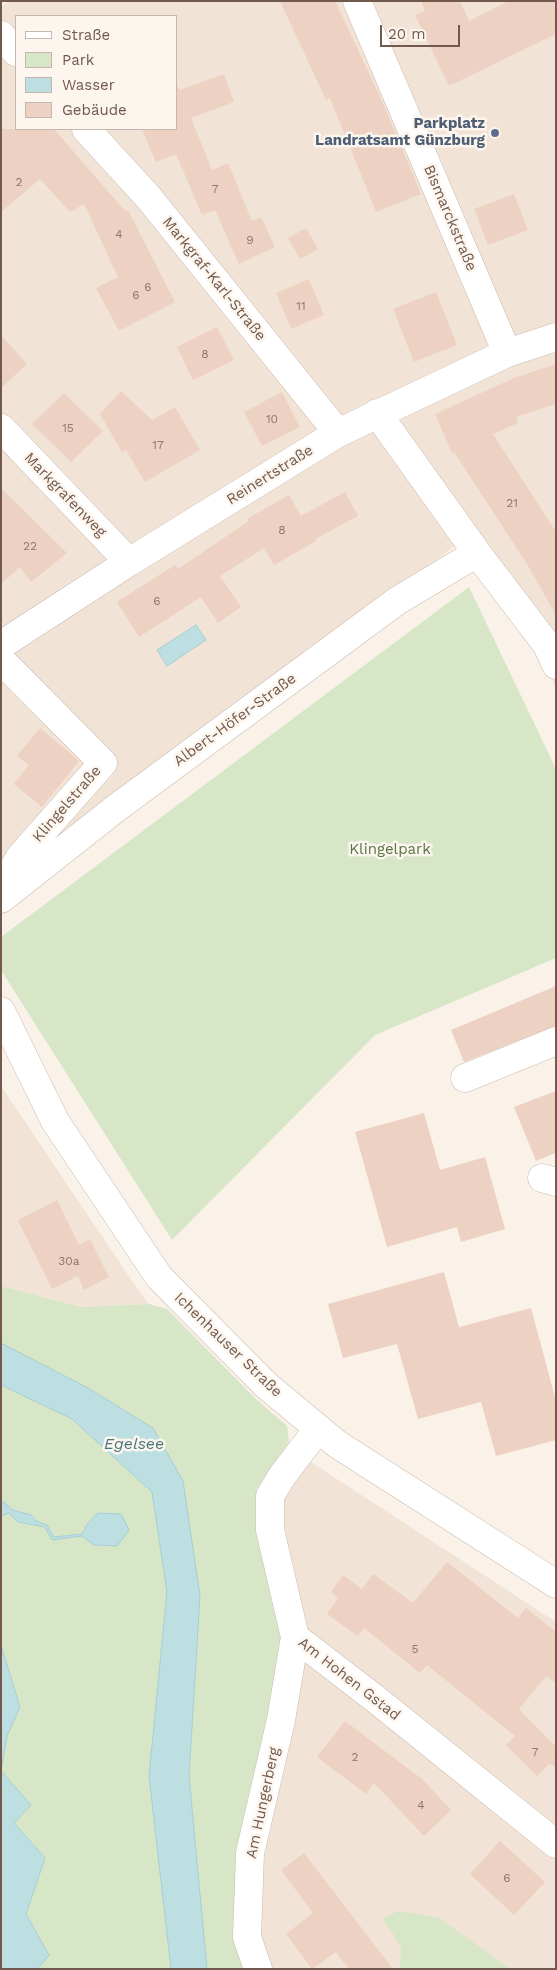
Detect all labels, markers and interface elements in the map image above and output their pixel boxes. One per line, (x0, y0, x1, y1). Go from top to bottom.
legend (15, 15, 178, 130)
scale bar (382, 15, 462, 47)
text: 20 m (388, 25, 426, 43)
text: Straße (62, 26, 110, 44)
text: Park (62, 51, 94, 69)
text: Wasser (62, 76, 115, 94)
text: Gebäude (62, 101, 127, 119)
place label: Parkplatz Landratsamt Günzburg (315, 115, 485, 150)
marker: Parkplatz Landratsamt Günzburg (489, 127, 501, 139)
street label: Bismarckstraße (420, 162, 480, 274)
house number: 2 (16, 175, 22, 189)
house number: 7 (212, 182, 218, 196)
street label: Markgraf-Karl-Straße (158, 213, 270, 345)
house number: 4 (115, 227, 123, 241)
house number: 9 (246, 233, 254, 247)
house number: 6 (144, 280, 152, 294)
house number: 6 (132, 288, 140, 302)
house number: 11 (296, 299, 306, 313)
house number: 8 (201, 347, 209, 361)
house number: 10 (266, 412, 278, 426)
house number: 15 (62, 421, 74, 435)
house number: 17 (152, 438, 164, 452)
street label: Reinertstraße (223, 441, 317, 509)
street label: Markgrafenweg (20, 449, 110, 541)
house number: 21 (506, 496, 518, 510)
house number: 8 (278, 523, 286, 537)
house number: 22 (23, 539, 37, 553)
house number: 6 (153, 594, 161, 608)
street label: Albert-Höfer-Straße (170, 670, 300, 770)
street label: Klingelstraße (29, 762, 105, 846)
park label: Klingelpark (349, 841, 431, 859)
house number: 30a (58, 1254, 80, 1268)
street label: Ichenhauser Straße (170, 1289, 286, 1401)
water label: Egelsee (104, 1434, 164, 1454)
street label: Am Hohen Gstad (294, 1634, 404, 1724)
house number: 5 (412, 1642, 418, 1656)
house number: 7 (532, 1745, 538, 1759)
street label: Am Hungerberg (242, 1746, 284, 1860)
house number: 2 (352, 1750, 358, 1764)
house number: 4 (417, 1798, 425, 1812)
house number: 6 (503, 1871, 511, 1885)

